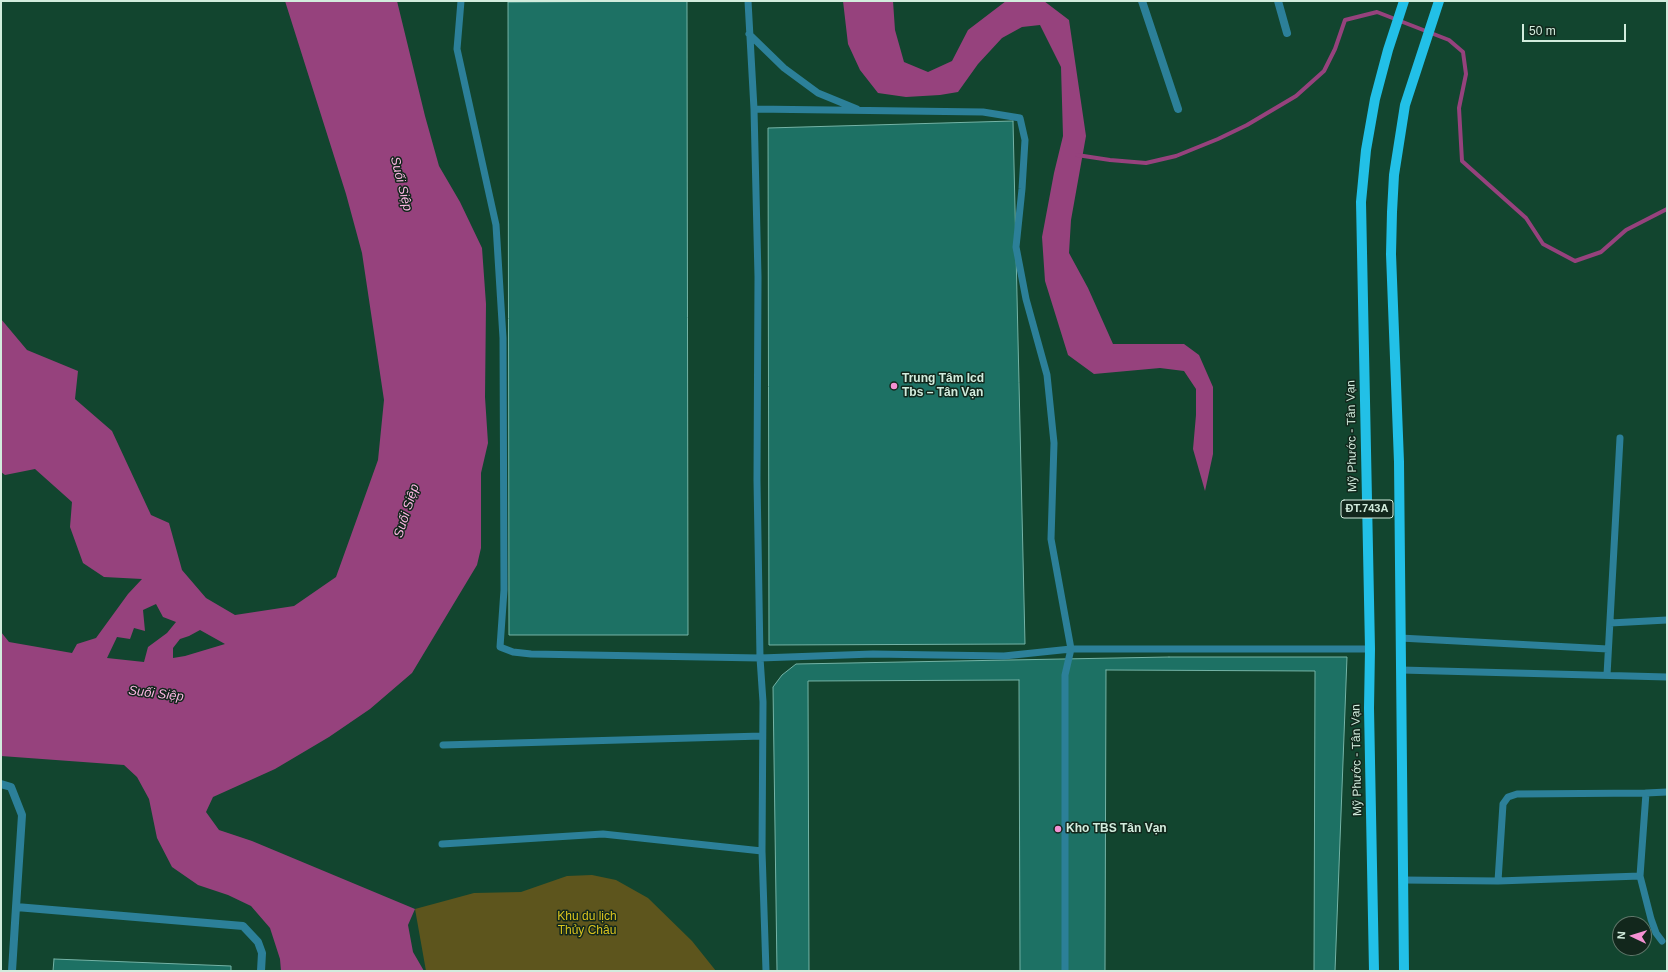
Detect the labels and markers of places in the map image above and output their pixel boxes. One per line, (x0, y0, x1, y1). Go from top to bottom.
place label: Trung Tâm Icd Tbs – Tân Vạn (902, 372, 984, 400)
marker: Trung Tâm Icd Tbs – Tân Vạn (889, 381, 899, 391)
place label: Kho TBS Tân Vạn (1066, 822, 1167, 836)
marker: Kho TBS Tân Vạn (1053, 824, 1063, 834)

